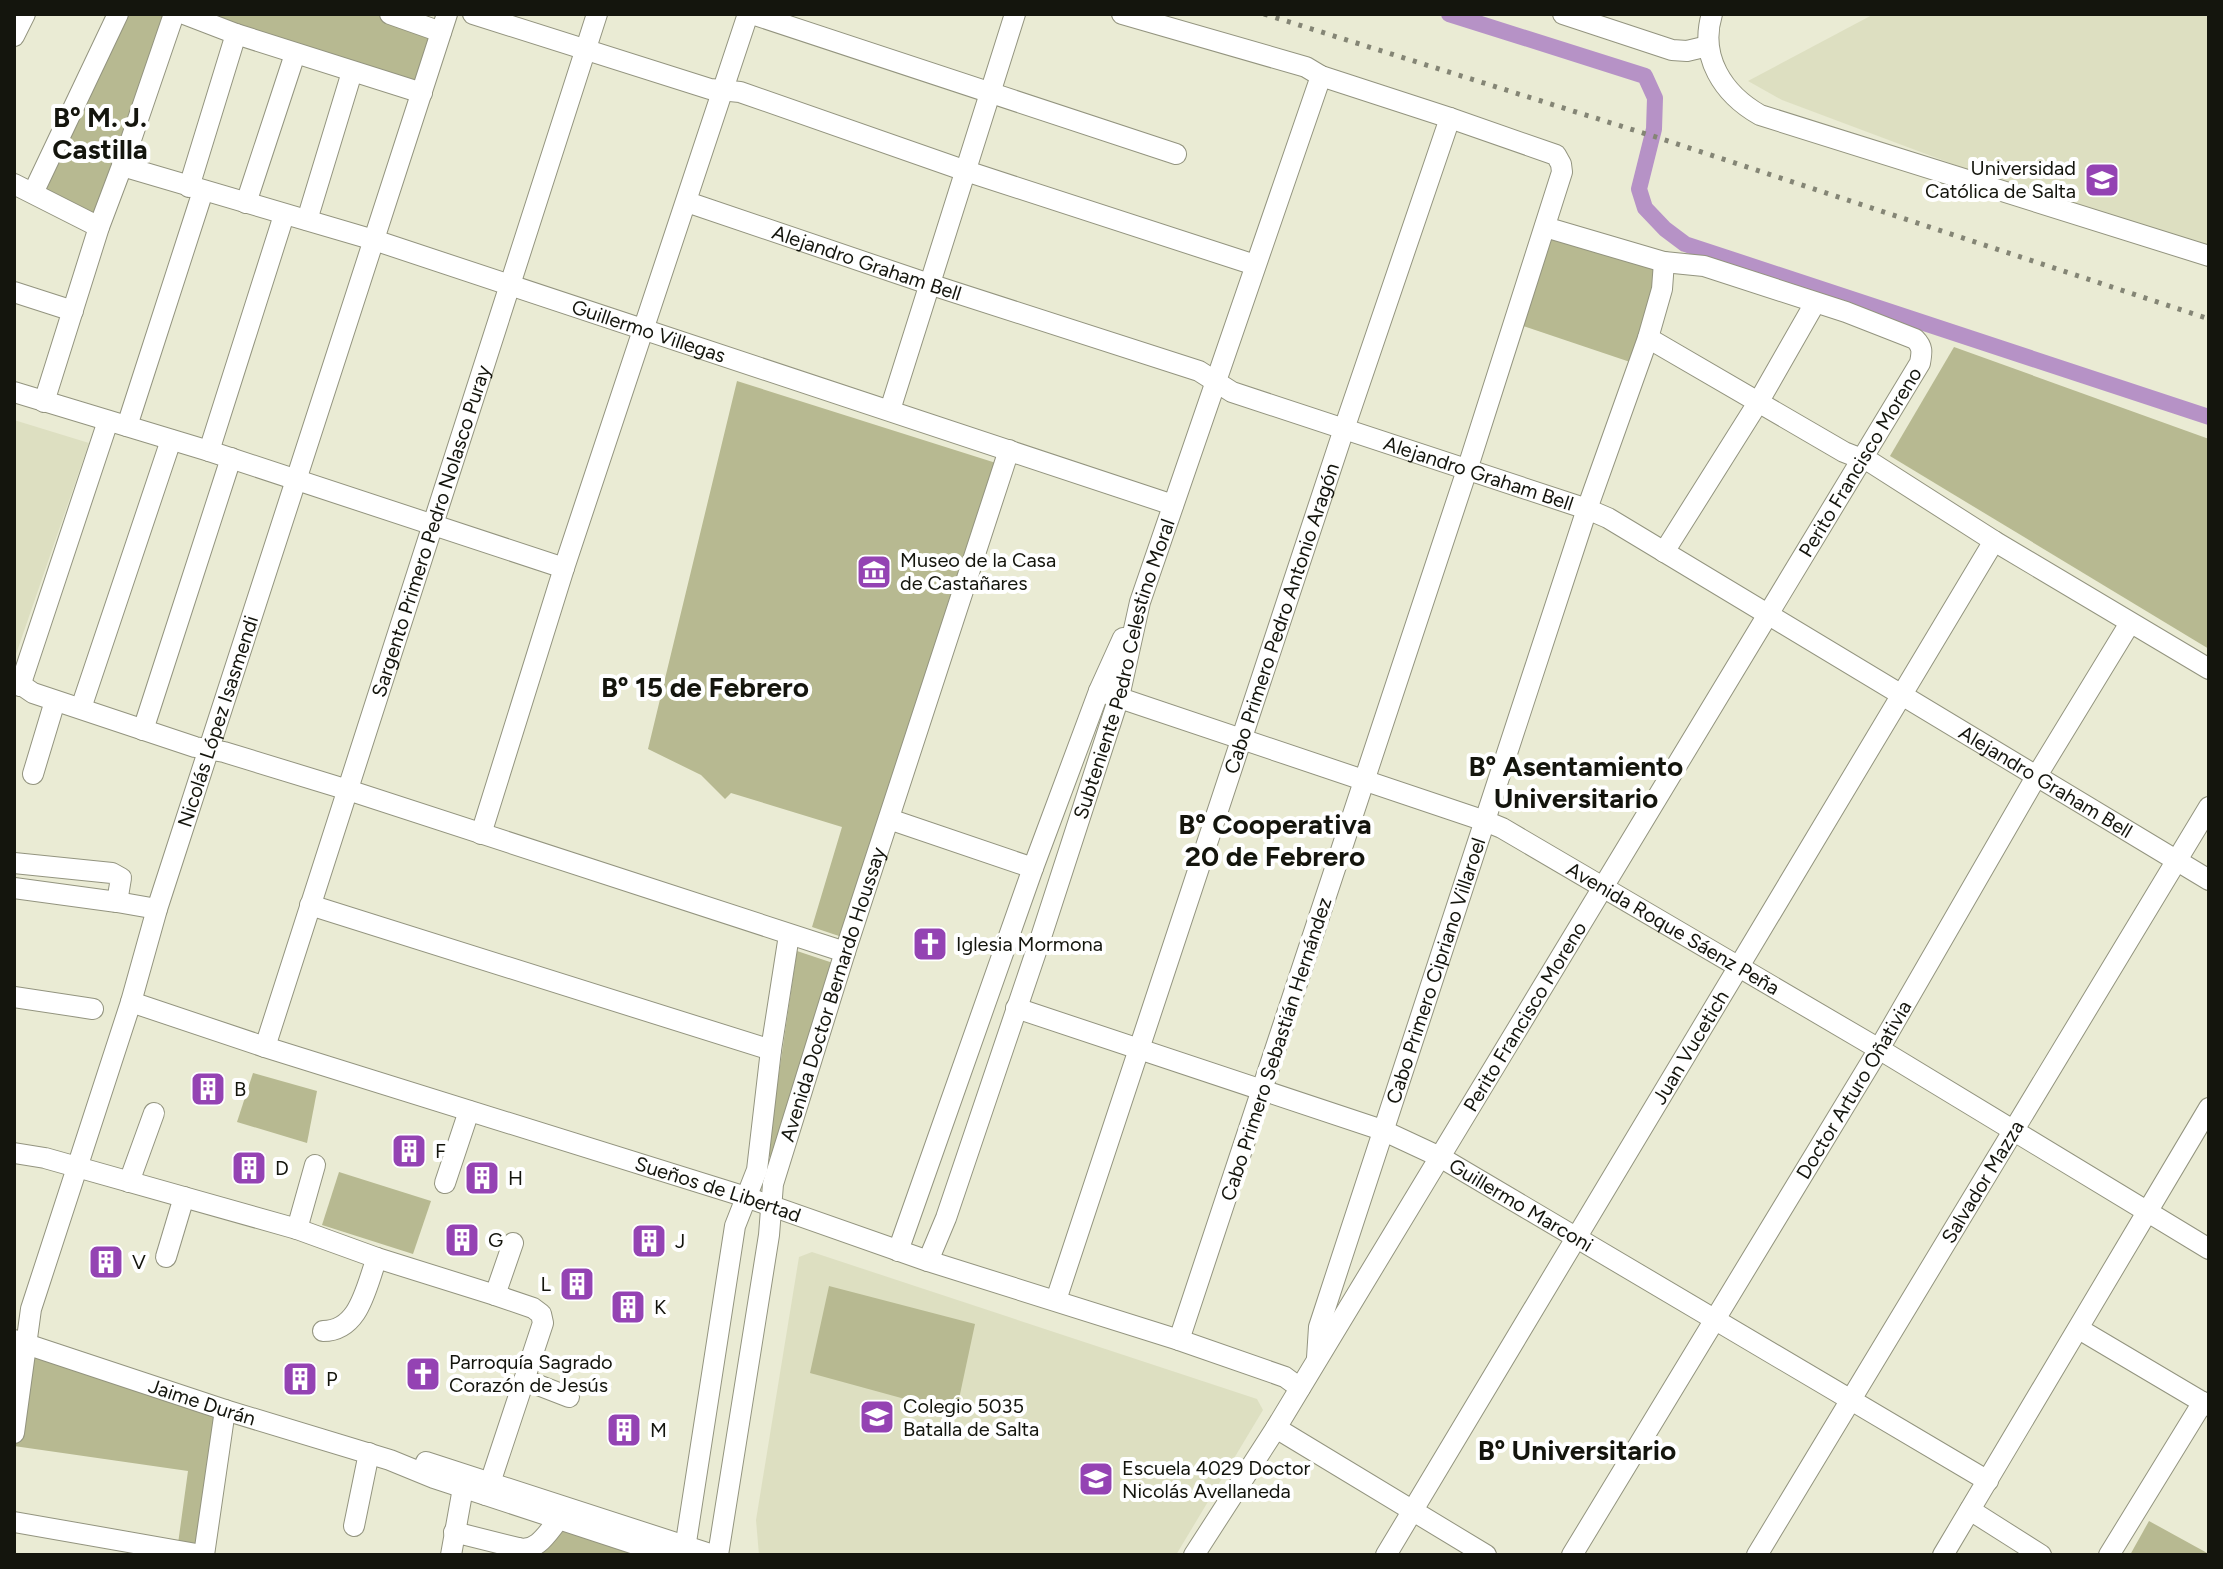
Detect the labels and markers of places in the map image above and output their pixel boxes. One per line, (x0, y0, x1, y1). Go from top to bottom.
place label: Universidad Católica de Salta (1925, 156, 2076, 203)
school or university icon: Universidad Católica de Salta (2083, 161, 2121, 199)
place label: Museo de la Casa de Castañares (900, 548, 1056, 595)
museum icon: Museo de la Casa de Castañares (855, 553, 893, 591)
church icon: Iglesia Mormona (911, 925, 949, 963)
place label: Iglesia Mormona (956, 932, 1103, 956)
building icon: B (189, 1070, 227, 1108)
place label: B (234, 1077, 246, 1101)
building icon: F (390, 1132, 428, 1170)
place label: F (435, 1139, 446, 1163)
building icon: D (230, 1149, 268, 1187)
place label: D (275, 1156, 289, 1180)
building icon: H (463, 1159, 501, 1197)
place label: H (508, 1166, 523, 1190)
building icon: G (443, 1221, 481, 1259)
building icon: J (630, 1222, 668, 1260)
place label: G (488, 1228, 503, 1252)
place label: J (675, 1229, 685, 1253)
building icon: V (87, 1243, 125, 1281)
place label: V (132, 1250, 146, 1274)
building icon: L (558, 1265, 596, 1303)
place label: L (541, 1272, 552, 1296)
building icon: K (609, 1288, 647, 1326)
place label: K (654, 1295, 667, 1319)
place label: Parroquía Sagrado Corazón de Jesús (449, 1350, 613, 1397)
church icon: Parroquía Sagrado Corazón de Jesús (404, 1355, 442, 1393)
building icon: P (281, 1360, 319, 1398)
place label: P (326, 1367, 338, 1391)
place label: Colegio 5035 Batalla de Salta (903, 1394, 1039, 1441)
school or university icon: Colegio 5035 Batalla de Salta (858, 1398, 896, 1436)
building icon: M (605, 1411, 643, 1449)
place label: M (650, 1418, 667, 1442)
place label: Escuela 4029 Doctor Nicolás Avellaneda (1122, 1456, 1311, 1503)
school or university icon: Escuela 4029 Doctor Nicolás Avellaneda (1077, 1460, 1115, 1498)

